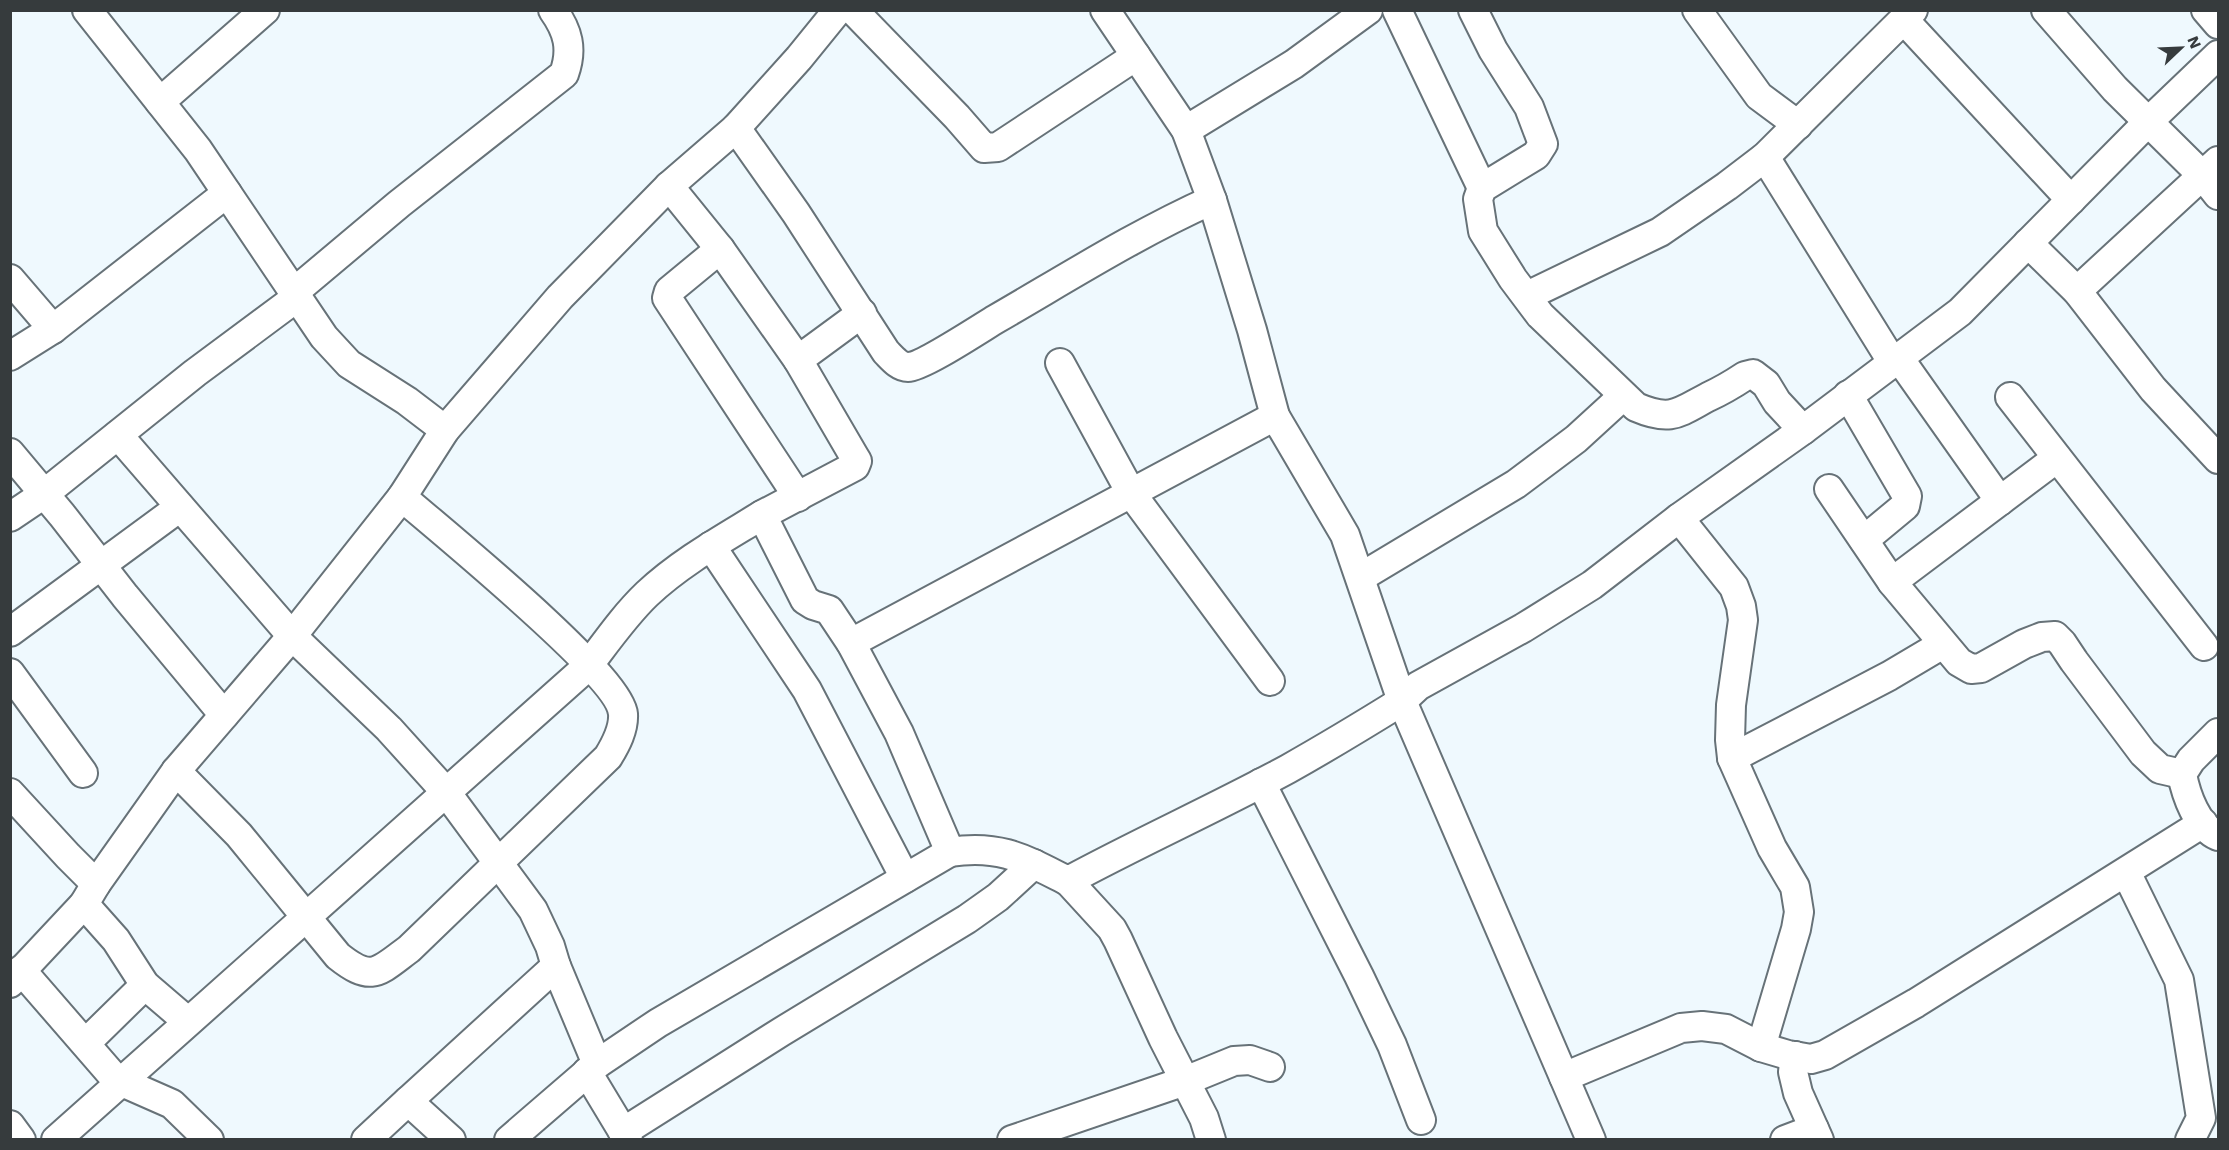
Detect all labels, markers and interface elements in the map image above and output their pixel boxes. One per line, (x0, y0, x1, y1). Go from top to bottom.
north arrow (2151, 18, 2211, 78)
text: N (2183, 33, 2205, 52)

